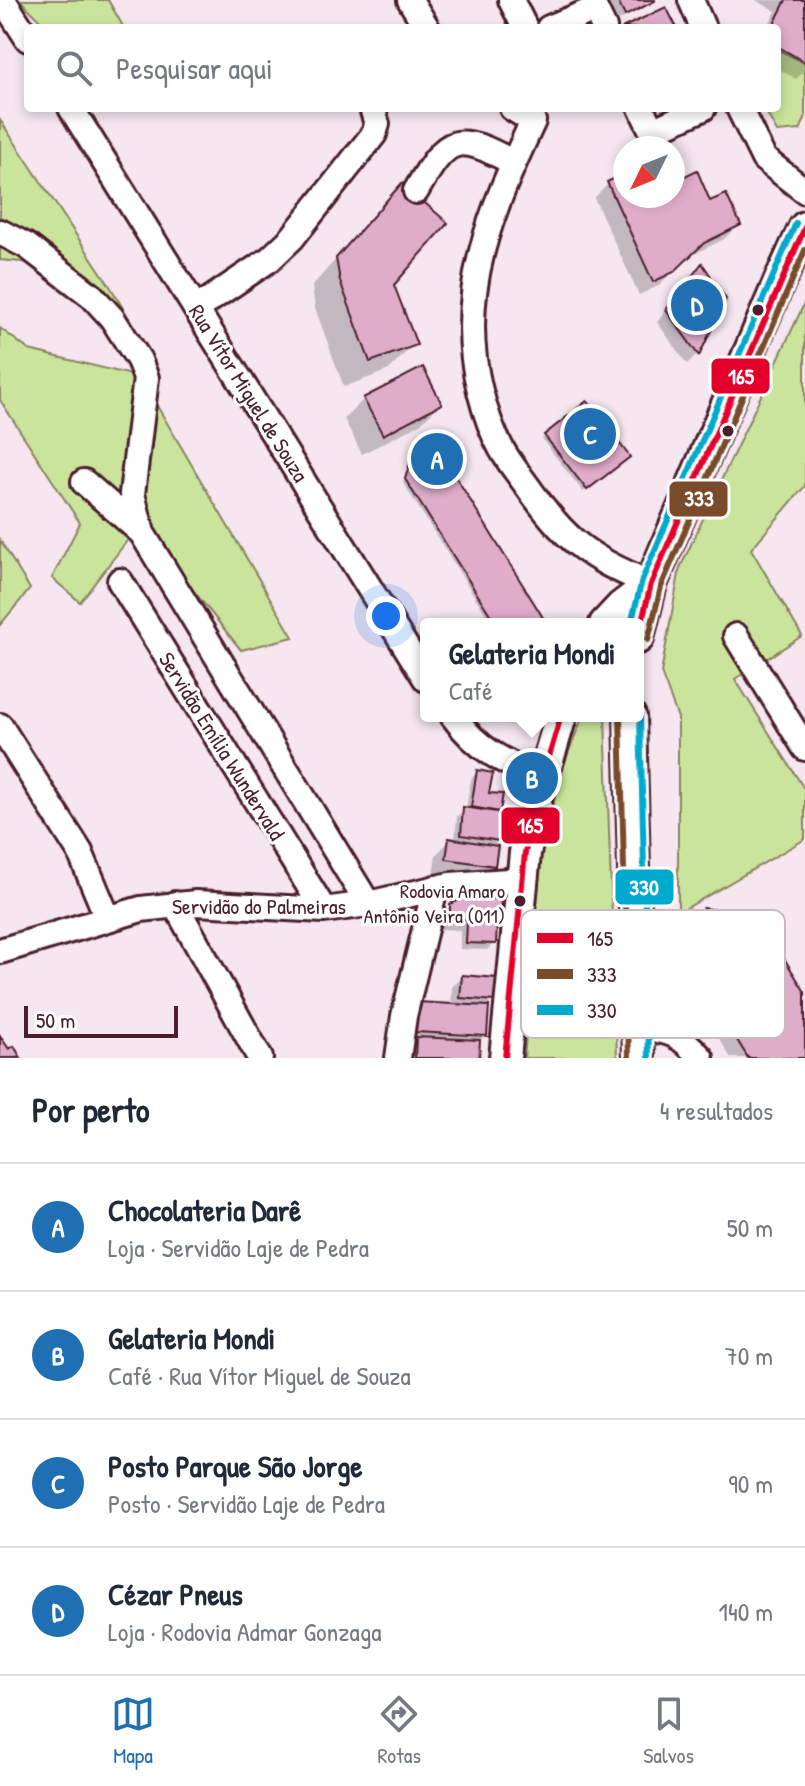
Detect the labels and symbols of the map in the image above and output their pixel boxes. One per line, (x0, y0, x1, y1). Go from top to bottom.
north arrow (613, 136, 685, 208)
pin: D (671, 275, 723, 335)
street label: Rua Vítor Miguel de Souza (182, 298, 316, 488)
unlabelled marker (750, 302, 766, 318)
line badge: 165 (710, 357, 771, 395)
text: 165 (728, 361, 755, 391)
pin: C (564, 404, 616, 464)
unlabelled marker (720, 423, 736, 439)
pin: A (411, 429, 463, 489)
line badge: 333 (668, 480, 729, 518)
text: 333 (684, 483, 714, 513)
your location (366, 596, 406, 636)
street label: Servidão Emília Wundervald (152, 646, 292, 846)
pin: B (506, 748, 558, 808)
line badge: 165 (500, 806, 561, 845)
text: 165 (517, 810, 544, 840)
line badge: 330 (614, 868, 675, 906)
text: 330 (629, 872, 659, 902)
place label: Rodovia Amaro Antônio Veira (011) (364, 877, 505, 929)
street label: Servidão do Palmeiras (172, 891, 346, 921)
marker: Rodovia Amaro Antônio Veira (011) (512, 893, 528, 909)
legend (521, 910, 785, 1038)
text: 165 (587, 923, 613, 953)
text: 333 (587, 959, 617, 989)
text: 330 (587, 995, 617, 1025)
scale bar (24, 1002, 178, 1038)

